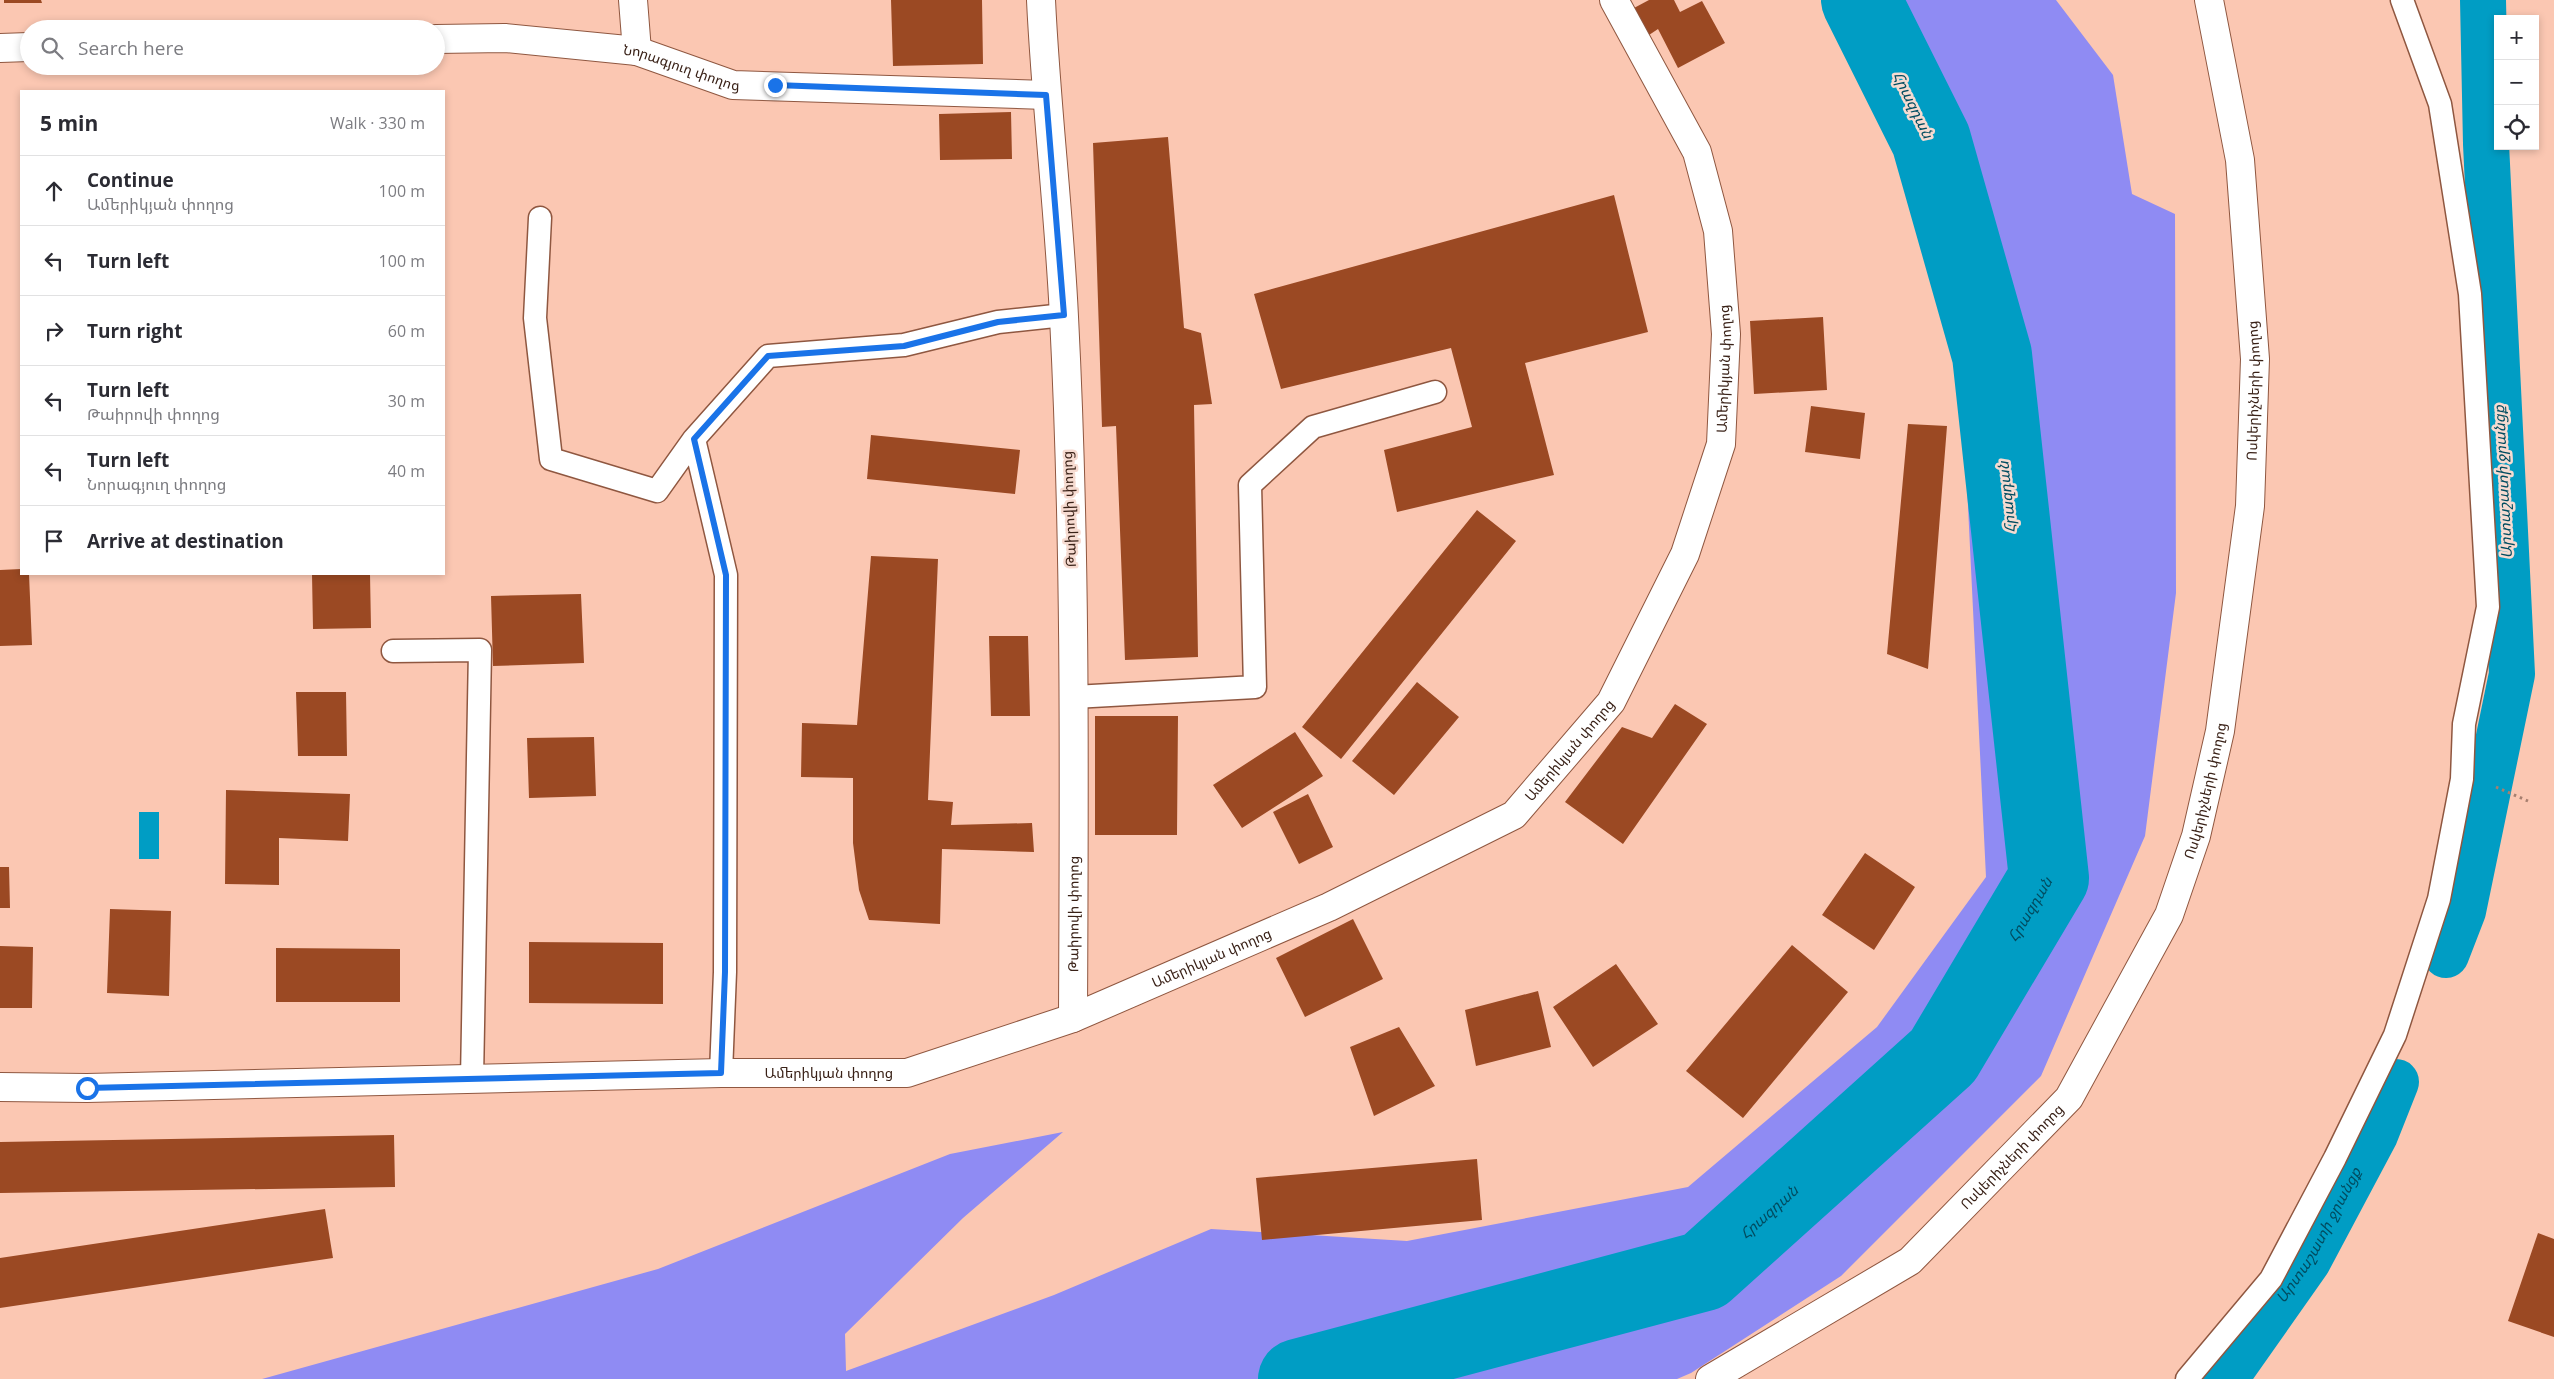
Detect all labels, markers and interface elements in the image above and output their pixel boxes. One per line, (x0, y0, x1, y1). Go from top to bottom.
map controls (2494, 15, 2539, 150)
button: + (2494, 15, 2539, 60)
search box (20, 20, 445, 75)
icon: search (38, 34, 66, 62)
text: Search here (78, 35, 184, 61)
street label: Նորագյուղ փողոց (623, 40, 740, 94)
button: − (2494, 60, 2539, 105)
water label: Հրազդան (1889, 68, 1939, 142)
route end (764, 74, 787, 97)
button: locate (2494, 105, 2539, 150)
text: 5 min (40, 109, 98, 137)
text: Walk · 330 m (330, 112, 425, 134)
text: Continue (87, 167, 174, 193)
icon: ahead (40, 177, 68, 205)
text: 100 m (379, 180, 425, 202)
text: Ամերիկյան փողոց (87, 193, 234, 215)
icon: left (40, 247, 68, 275)
text: Turn left (87, 248, 169, 274)
text: 100 m (379, 250, 425, 272)
street label: Ամերիկյան փողոց (1712, 304, 1735, 434)
icon: right (40, 317, 68, 345)
text: Turn right (87, 318, 182, 344)
text: 60 m (388, 320, 425, 342)
street label: Ոսկերիչների փողոց (2242, 320, 2264, 461)
text: Turn left (87, 377, 169, 403)
icon: left (40, 387, 68, 415)
text: 30 m (388, 390, 425, 412)
text: Թաիրովի փողոց (87, 403, 220, 425)
water label: Արտաշատի ջրանցք (2488, 404, 2516, 559)
text: Turn left (87, 447, 169, 473)
street label: Թաիրովի փողոց (1057, 451, 1080, 567)
icon: left (40, 457, 68, 485)
water label: Հրազդան (1992, 459, 2020, 534)
text: 40 m (388, 460, 425, 482)
text: Նորագյուղ փողոց (87, 473, 226, 495)
icon: arrive (40, 527, 68, 555)
text: Arrive at destination (87, 528, 284, 554)
street label: Ամերիկյան փողոց (1520, 695, 1618, 805)
street label: Ոսկերիչների փողոց (2179, 721, 2230, 862)
street label: Թաիրովի փողոց (1063, 856, 1083, 972)
water label: Հրազդան (2002, 872, 2057, 945)
street label: Ամերիկյան փողոց (1149, 923, 1274, 992)
street label: Ամերիկյան փողոց (765, 1063, 893, 1082)
route start (76, 1077, 99, 1100)
street label: Ոսկերիչների փողոց (1956, 1100, 2067, 1213)
water label: Արտաշատի ջրանցք (2271, 1163, 2366, 1306)
water label: Հրազդան (1735, 1179, 1803, 1243)

